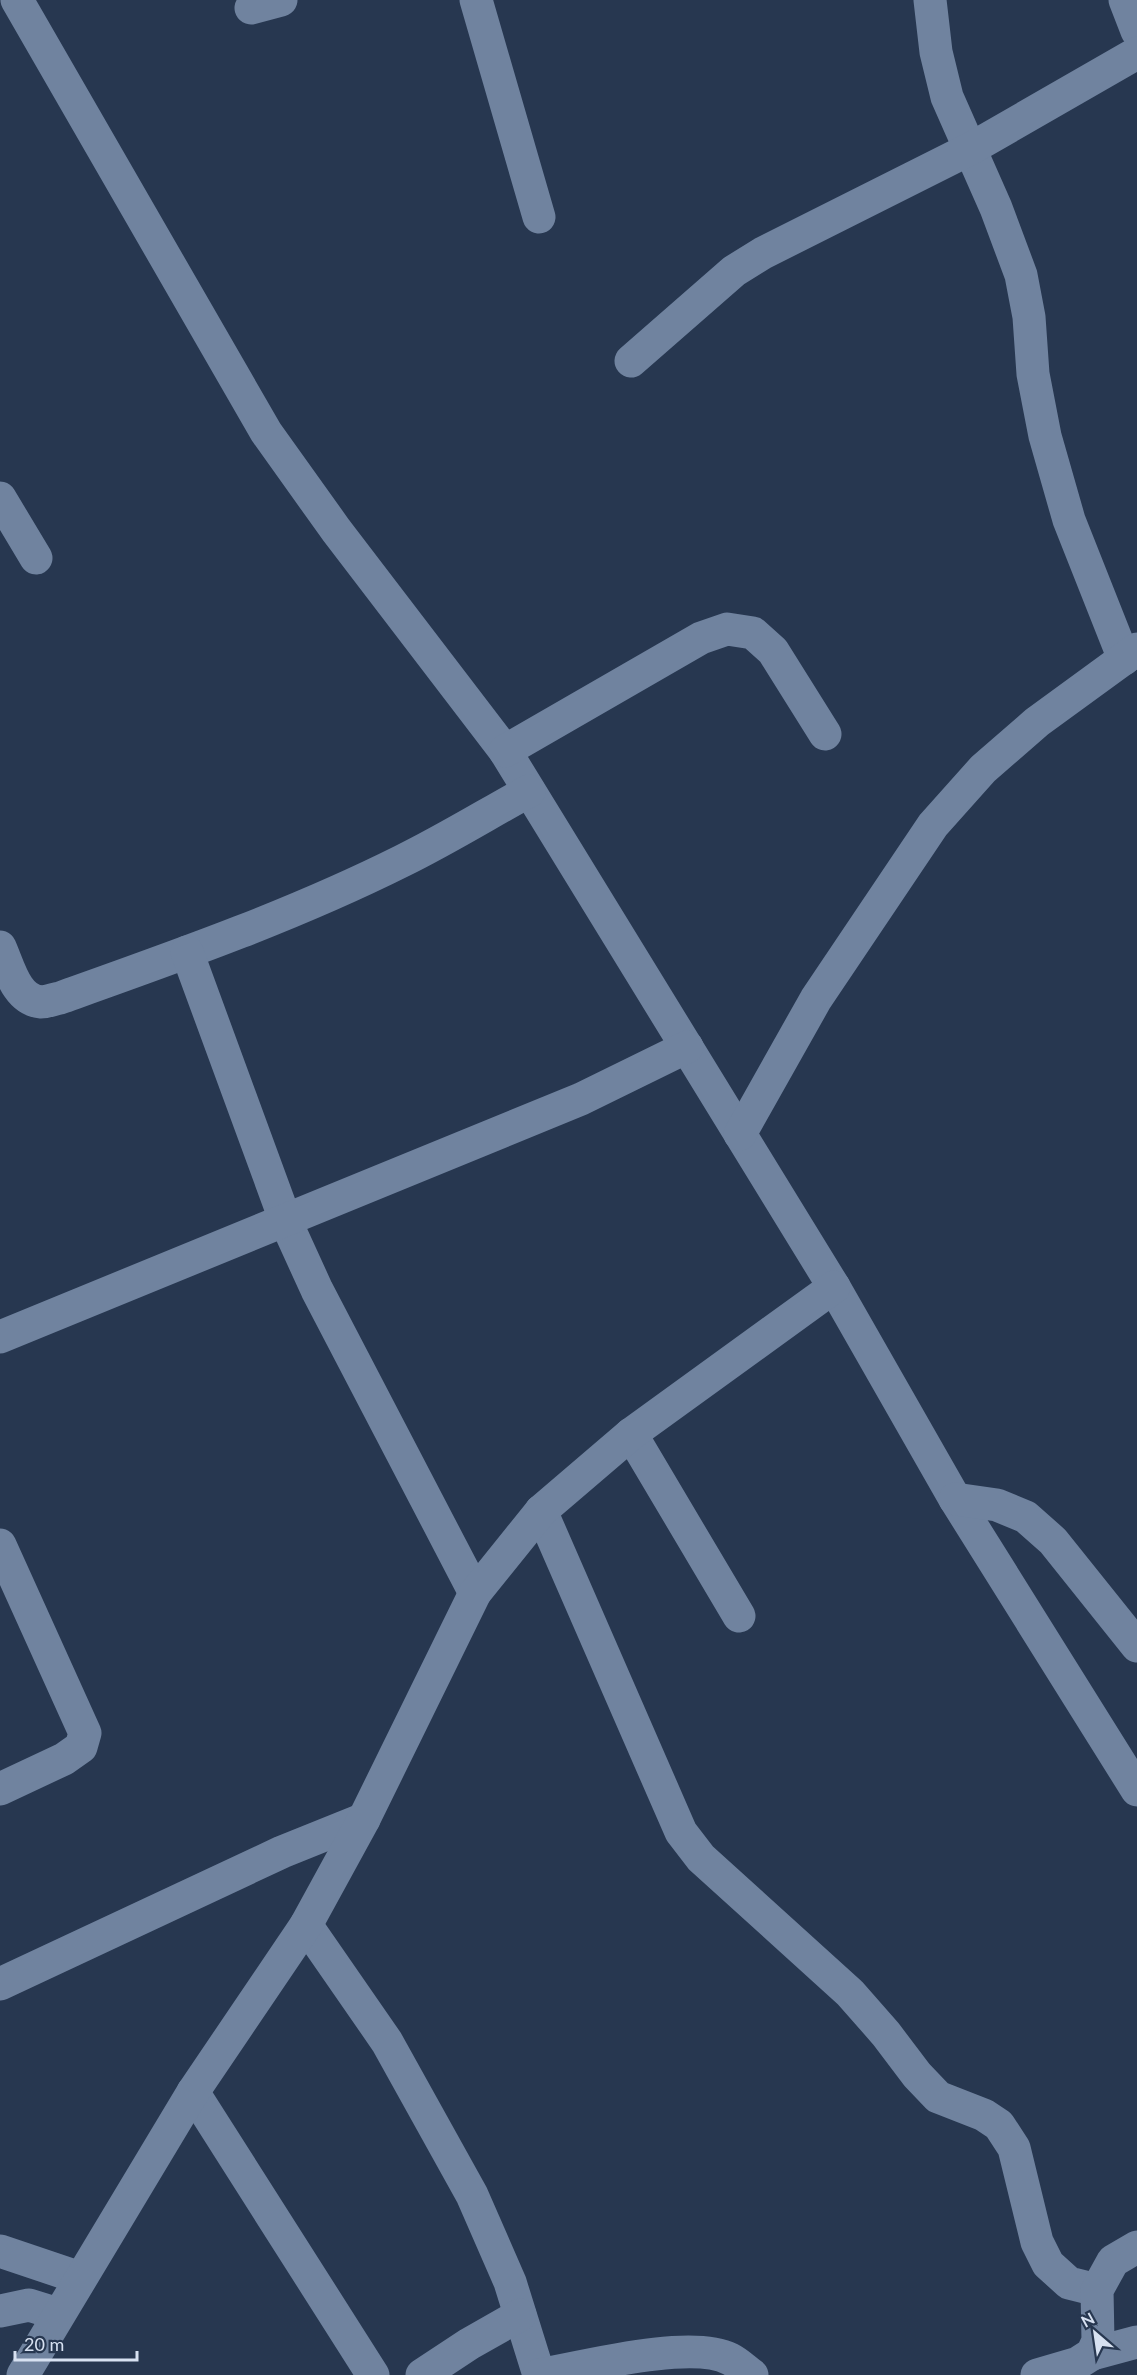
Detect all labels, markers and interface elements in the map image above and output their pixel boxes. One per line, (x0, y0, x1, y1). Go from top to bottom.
north arrow (1065, 2303, 1125, 2363)
text: N (1077, 2308, 1097, 2331)
scale bar (15, 2324, 136, 2362)
text: 20 m (24, 2333, 64, 2355)

